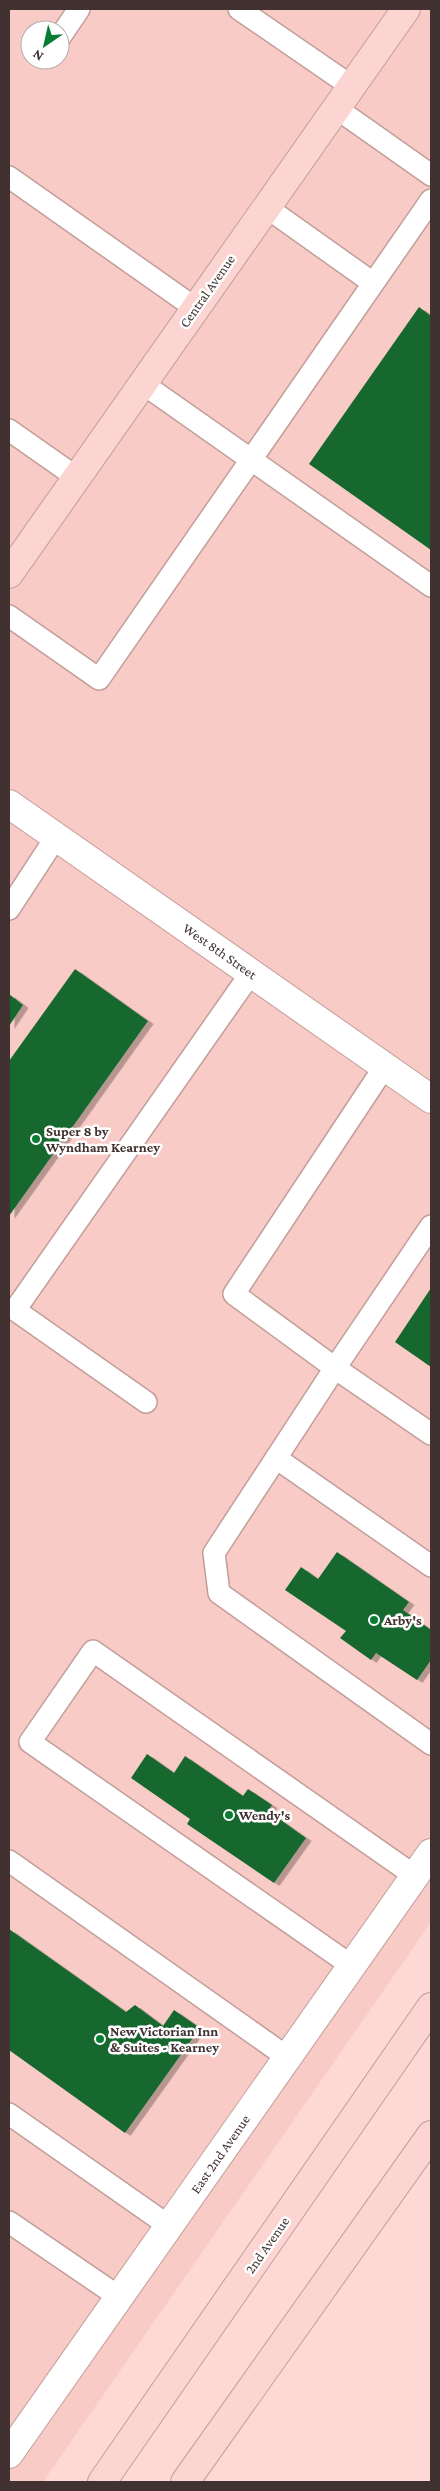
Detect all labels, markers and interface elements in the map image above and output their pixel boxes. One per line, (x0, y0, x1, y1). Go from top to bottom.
north arrow (20, 20, 70, 70)
text: N (29, 46, 46, 65)
street label: Central Avenue (176, 252, 238, 330)
street label: West 8th Street (180, 920, 260, 982)
place label: Super 8 by Wyndham Kearney (45, 1123, 160, 1155)
marker: Super 8 by Wyndham Kearney (30, 1133, 42, 1145)
place label: Arby's (383, 1612, 422, 1628)
marker: Arby's (368, 1614, 380, 1626)
place label: Wendy's (238, 1807, 291, 1823)
marker: Wendy's (223, 1809, 235, 1821)
place label: New Victorian Inn & Suites - Kearney (110, 2023, 219, 2055)
marker: New Victorian Inn & Suites - Kearney (94, 2033, 106, 2045)
street label: East 2nd Avenue (187, 2112, 253, 2196)
street label: 2nd Avenue (242, 2214, 292, 2276)

